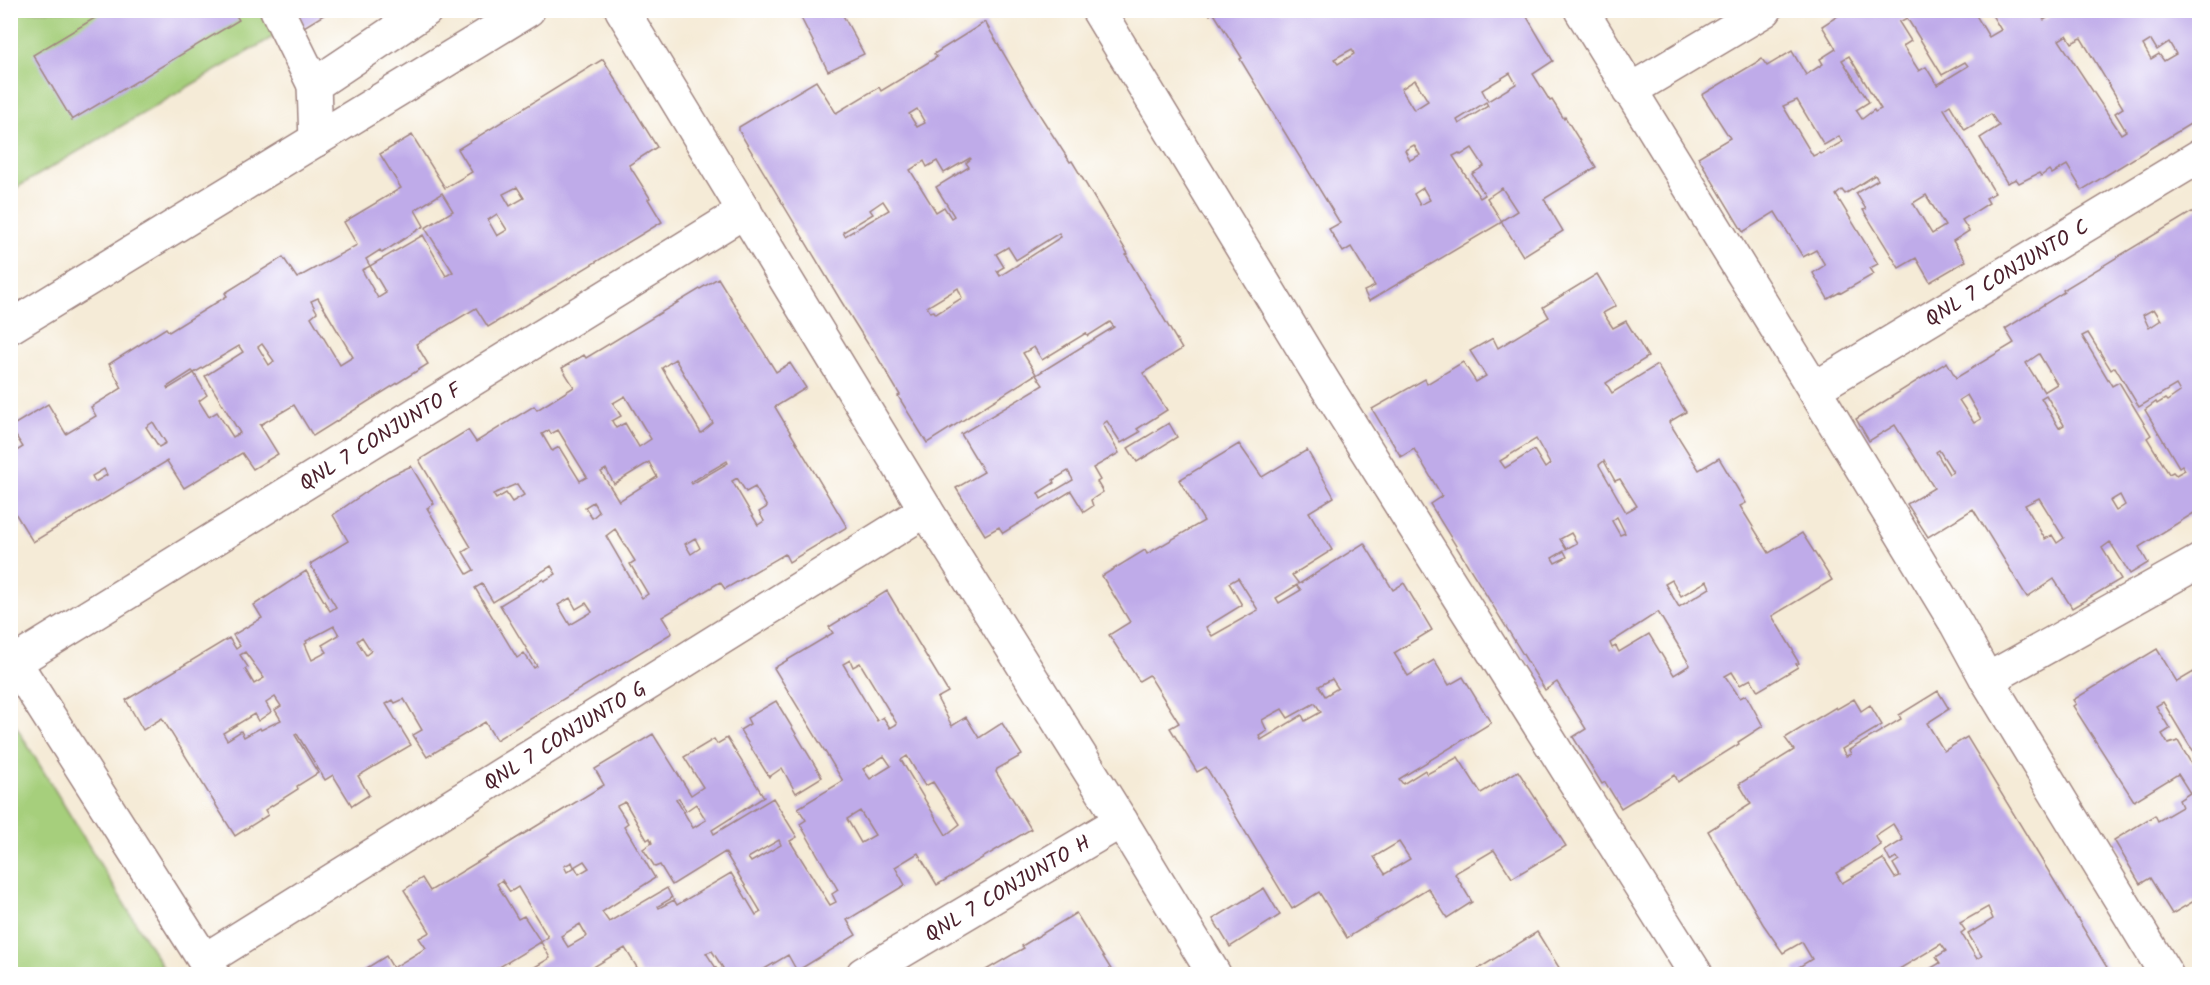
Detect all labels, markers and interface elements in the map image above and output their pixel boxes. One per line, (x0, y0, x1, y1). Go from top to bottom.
street label: QNL 7 CONJUNTO C (1919, 212, 2096, 336)
street label: QNL 7 CONJUNTO F (293, 374, 470, 501)
street label: QNL 7 CONJUNTO G (477, 673, 654, 800)
street label: QNL 7 CONJUNTO H (919, 827, 1098, 952)

